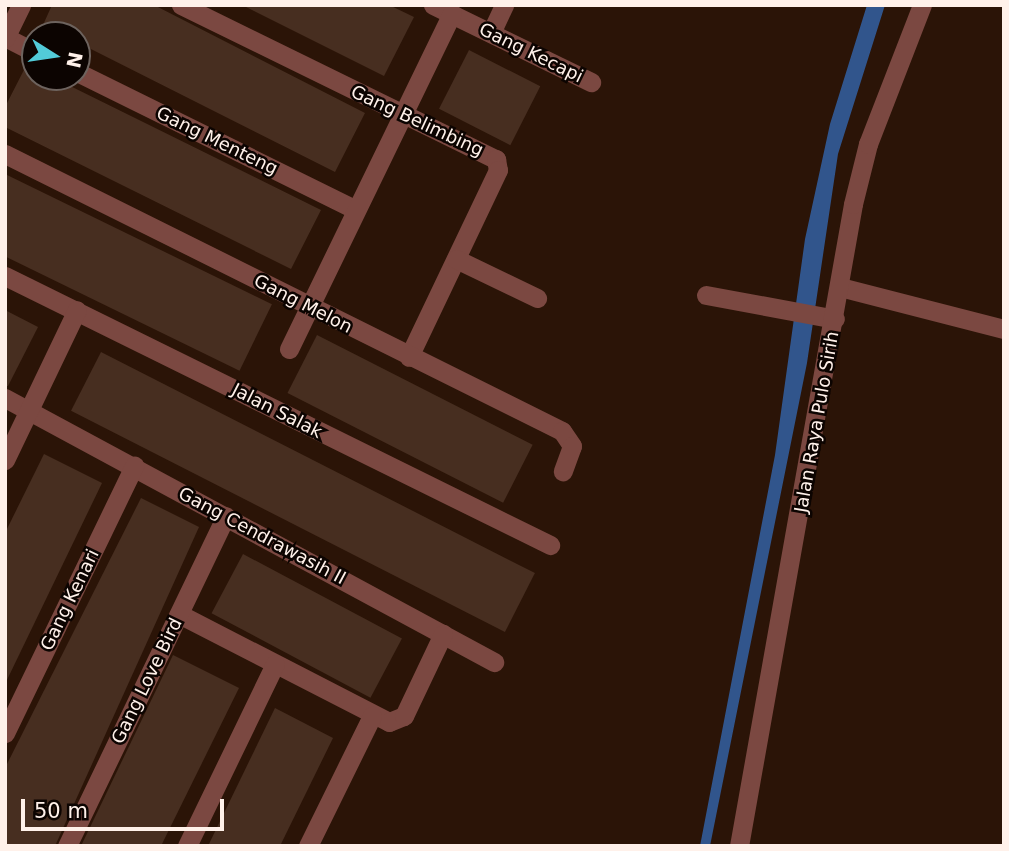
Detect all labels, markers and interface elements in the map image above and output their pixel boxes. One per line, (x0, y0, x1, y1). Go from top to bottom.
street label: Gang Kecapi (476, 19, 586, 87)
north arrow (21, 21, 91, 91)
text: N (62, 50, 87, 70)
street label: Gang Belimbing (347, 81, 487, 161)
street label: Gang Menteng (153, 102, 281, 180)
street label: Gang Melon (250, 270, 356, 338)
street label: Jalan Raya Pulo Sirih (790, 330, 844, 514)
street label: Jalan Salak (228, 379, 326, 443)
street label: Gang Cendrawasih II (175, 483, 349, 589)
street label: Gang Kenari (36, 546, 104, 654)
street label: Gang Love Bird (107, 614, 187, 748)
scale bar (24, 784, 228, 828)
text: 50 m (34, 799, 88, 823)

